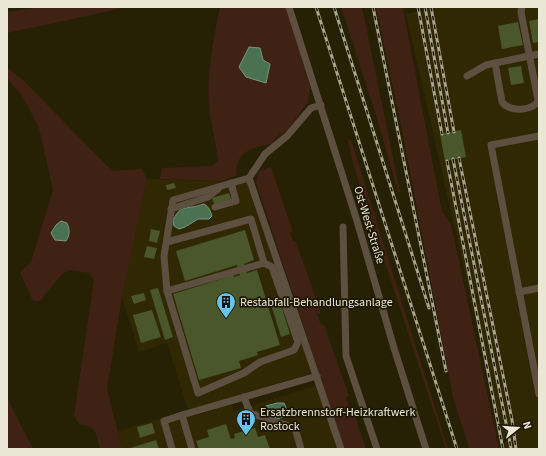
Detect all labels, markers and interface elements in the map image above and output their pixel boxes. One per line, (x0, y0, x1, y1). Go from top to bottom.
street label: Ost-West-Straße (349, 184, 389, 266)
building icon: Restabfall-Behandlungsanlage (215, 291, 237, 319)
place label: Restabfall-Behandlungsanlage (240, 294, 393, 311)
place label: Ersatzbrennstoff-Heizkraftwerk Rostock (260, 404, 415, 435)
building icon: Ersatzbrennstoff-Heizkraftwerk Rostock (235, 408, 257, 436)
north arrow (498, 408, 538, 448)
text: N (519, 420, 535, 431)

